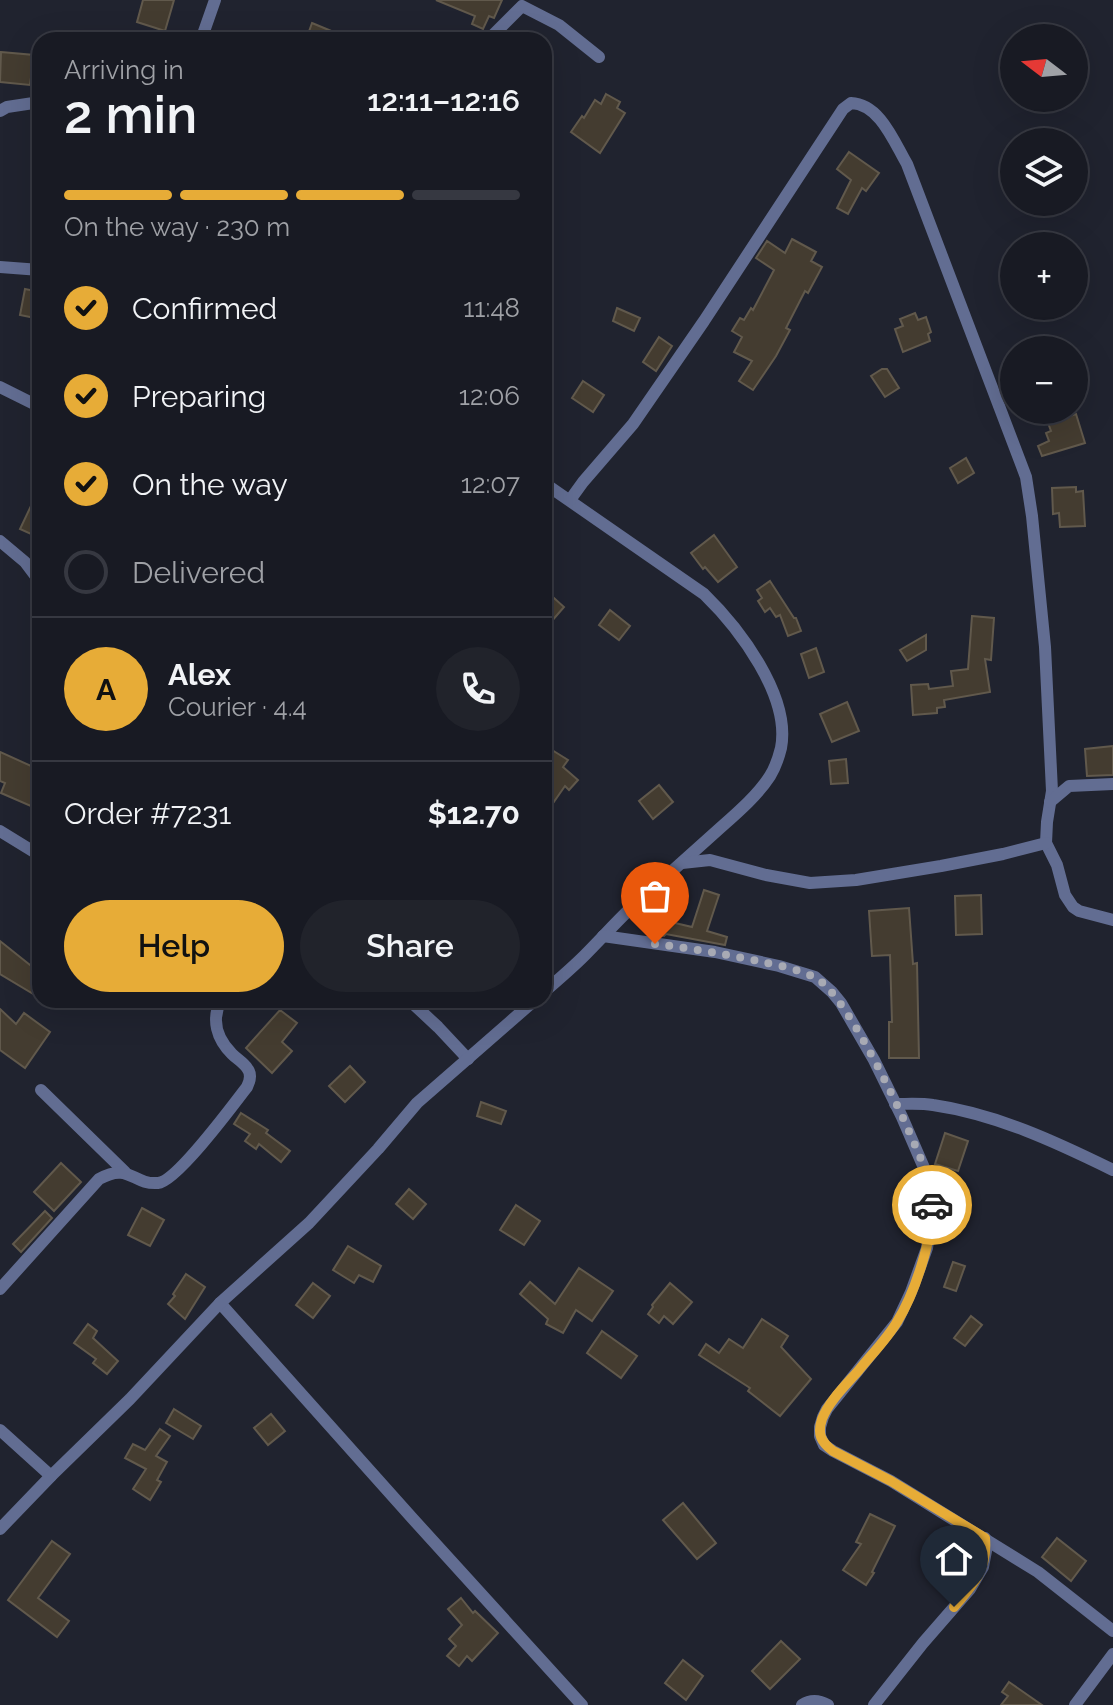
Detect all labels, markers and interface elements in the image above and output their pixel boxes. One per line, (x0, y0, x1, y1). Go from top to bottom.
north arrow (1000, 24, 1088, 112)
map controls (1000, 24, 1088, 424)
text: Arriving in (64, 55, 184, 85)
text: 12:11–12:16 (367, 83, 520, 118)
text: 2 min (64, 84, 197, 145)
button: layers (1000, 128, 1088, 216)
text: On the way · 230 m (64, 212, 290, 242)
button: + (1000, 232, 1088, 320)
icon: check (64, 286, 108, 330)
text: Confirmed (132, 291, 277, 326)
text: 11:48 (463, 293, 520, 323)
button: − (1000, 336, 1088, 424)
icon: check (64, 374, 108, 418)
text: Preparing (132, 379, 266, 414)
text: 12:06 (459, 381, 520, 411)
icon: check (64, 462, 108, 506)
text: On the way (132, 467, 288, 502)
text: 12:07 (461, 469, 520, 499)
text: Delivered (132, 555, 265, 590)
button: phone (436, 647, 520, 731)
text: Alex (168, 657, 231, 692)
text: A (96, 672, 116, 707)
text: Courier · 4.4 (168, 692, 307, 722)
text: Order #7231 (64, 796, 231, 831)
text: $12.70 (428, 796, 520, 831)
pin (621, 862, 689, 944)
icon: bag (633, 874, 677, 918)
button: Help (64, 900, 284, 992)
button: Share (300, 900, 520, 992)
courier (892, 1165, 972, 1245)
icon: car (910, 1183, 954, 1227)
pin (920, 1525, 988, 1607)
icon: home (932, 1537, 976, 1581)

